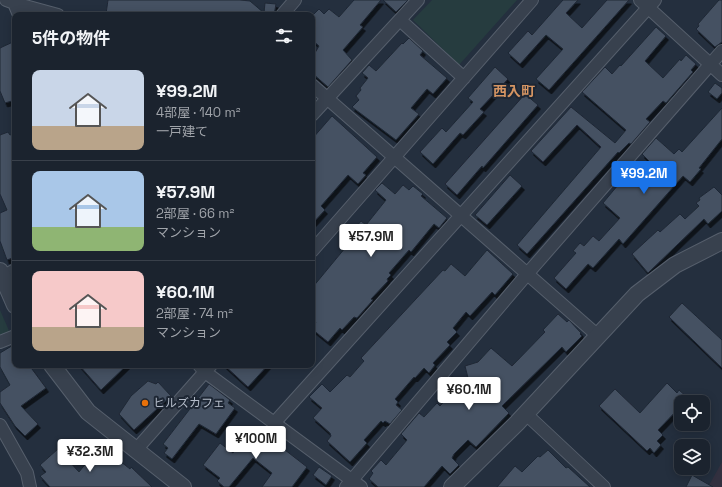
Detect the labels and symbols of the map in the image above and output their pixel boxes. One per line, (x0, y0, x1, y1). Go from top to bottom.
district label: 西入町 (493, 82, 535, 100)
pin: ¥99.2M (611, 161, 677, 195)
pin: ¥57.9M (338, 224, 404, 258)
pin: ¥60.1M (436, 377, 502, 411)
place label: ヒルズカフェ (153, 395, 225, 411)
marker: ヒルズカフェ (140, 398, 150, 408)
pin: ¥100M (228, 426, 284, 460)
pin: ¥32.3M (57, 439, 123, 473)

